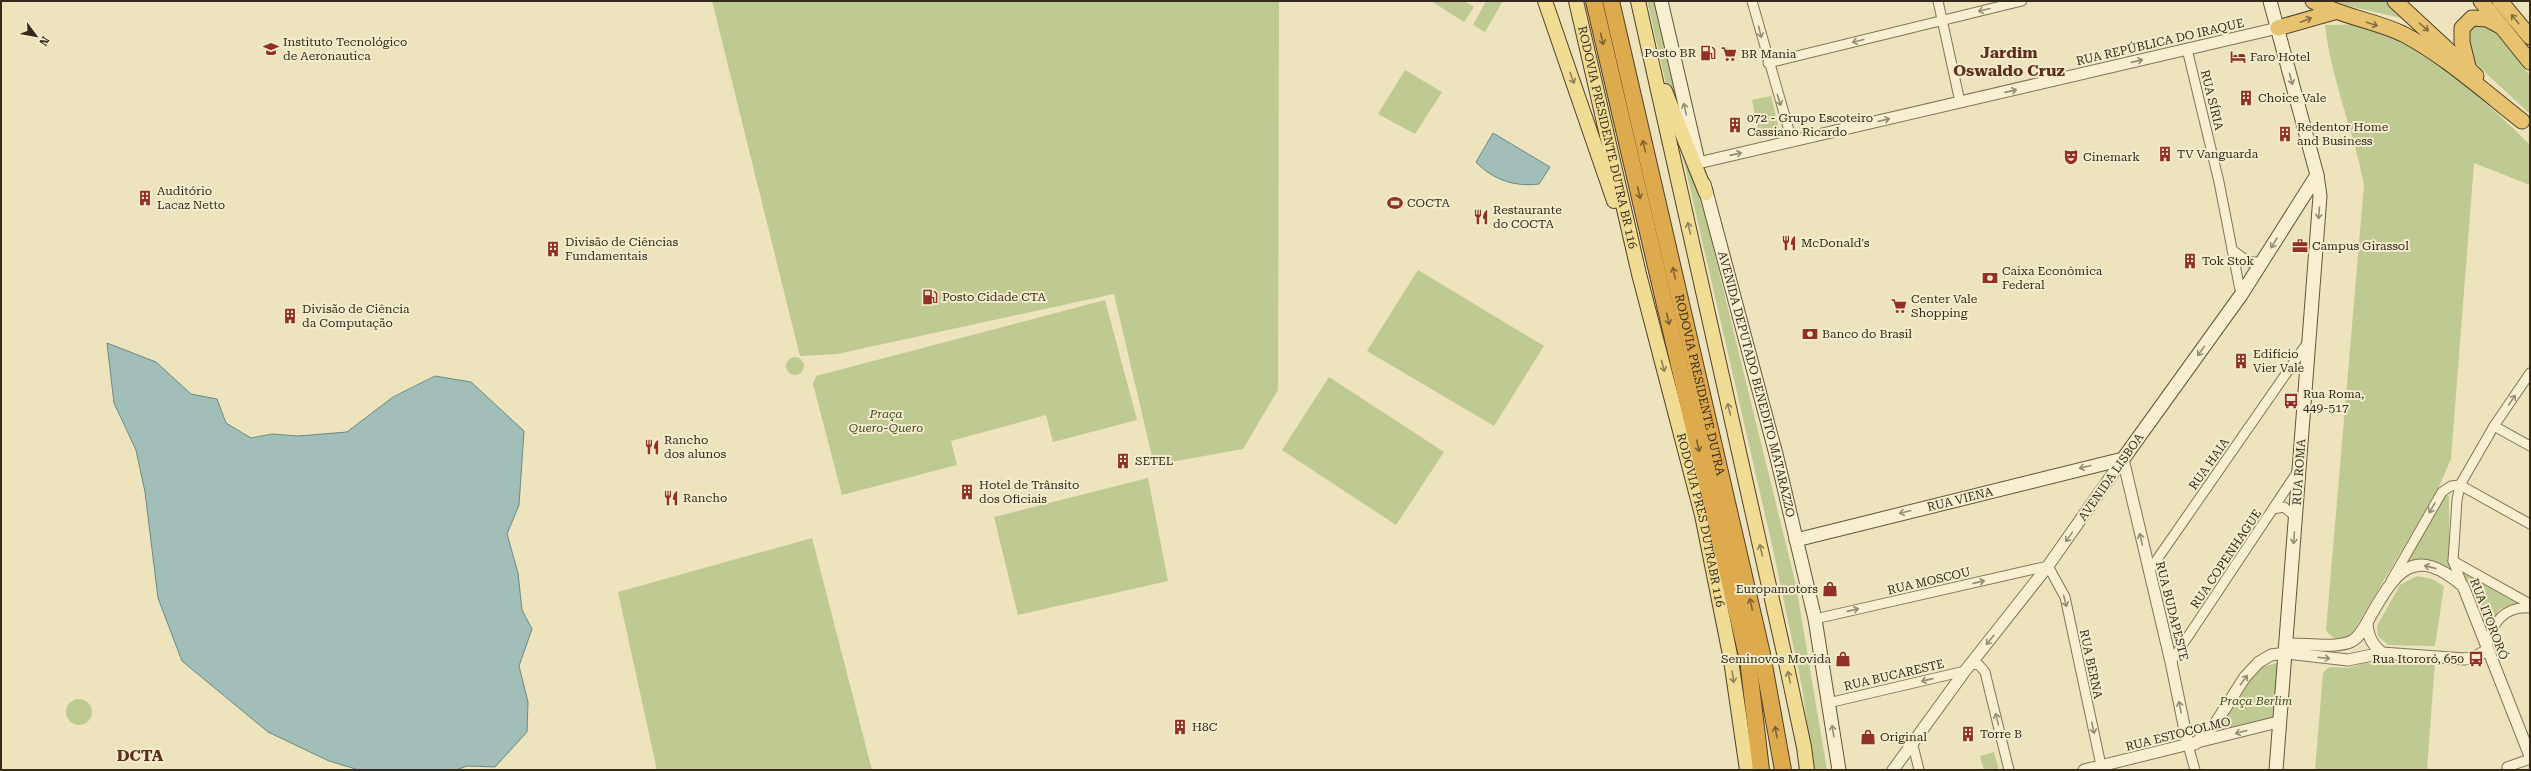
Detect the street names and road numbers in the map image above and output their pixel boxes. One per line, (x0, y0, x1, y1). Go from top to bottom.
street label: RUA REPÚBLICA DO IRAQUE (2075, 16, 2245, 68)
street label: RODOVIA PRESIDENTE DUTRA BR 116 (1575, 25, 1640, 250)
street label: RUA SÍRIA (2198, 68, 2226, 132)
street label: AVENIDA DEPUTADO BENEDITO MATARAZZO (1715, 250, 1798, 519)
street label: RODOVIA PRESIDENTE DUTRA (1672, 293, 1728, 477)
street label: AVENIDA LISBOA (2076, 430, 2147, 523)
street label: RODOVIA PRES DUTRABR 116 (1674, 431, 1727, 609)
street label: RUA HAIA (2186, 435, 2232, 493)
street label: RUA ROMA (2290, 438, 2308, 506)
street label: RUA VIENA (1926, 484, 1995, 514)
street label: RUA COPENHAGUE (2188, 507, 2264, 611)
street label: RUA BUDAPESTE (2153, 560, 2191, 662)
street label: RUA MOSCOU (1886, 565, 1972, 597)
street label: RUA ITORORÓ (2467, 576, 2511, 662)
street label: RUA BERNA (2077, 628, 2105, 701)
street label: RUA BUCARESTE (1843, 657, 1945, 693)
street label: RUA ESTOCOLMO (2124, 714, 2232, 754)

